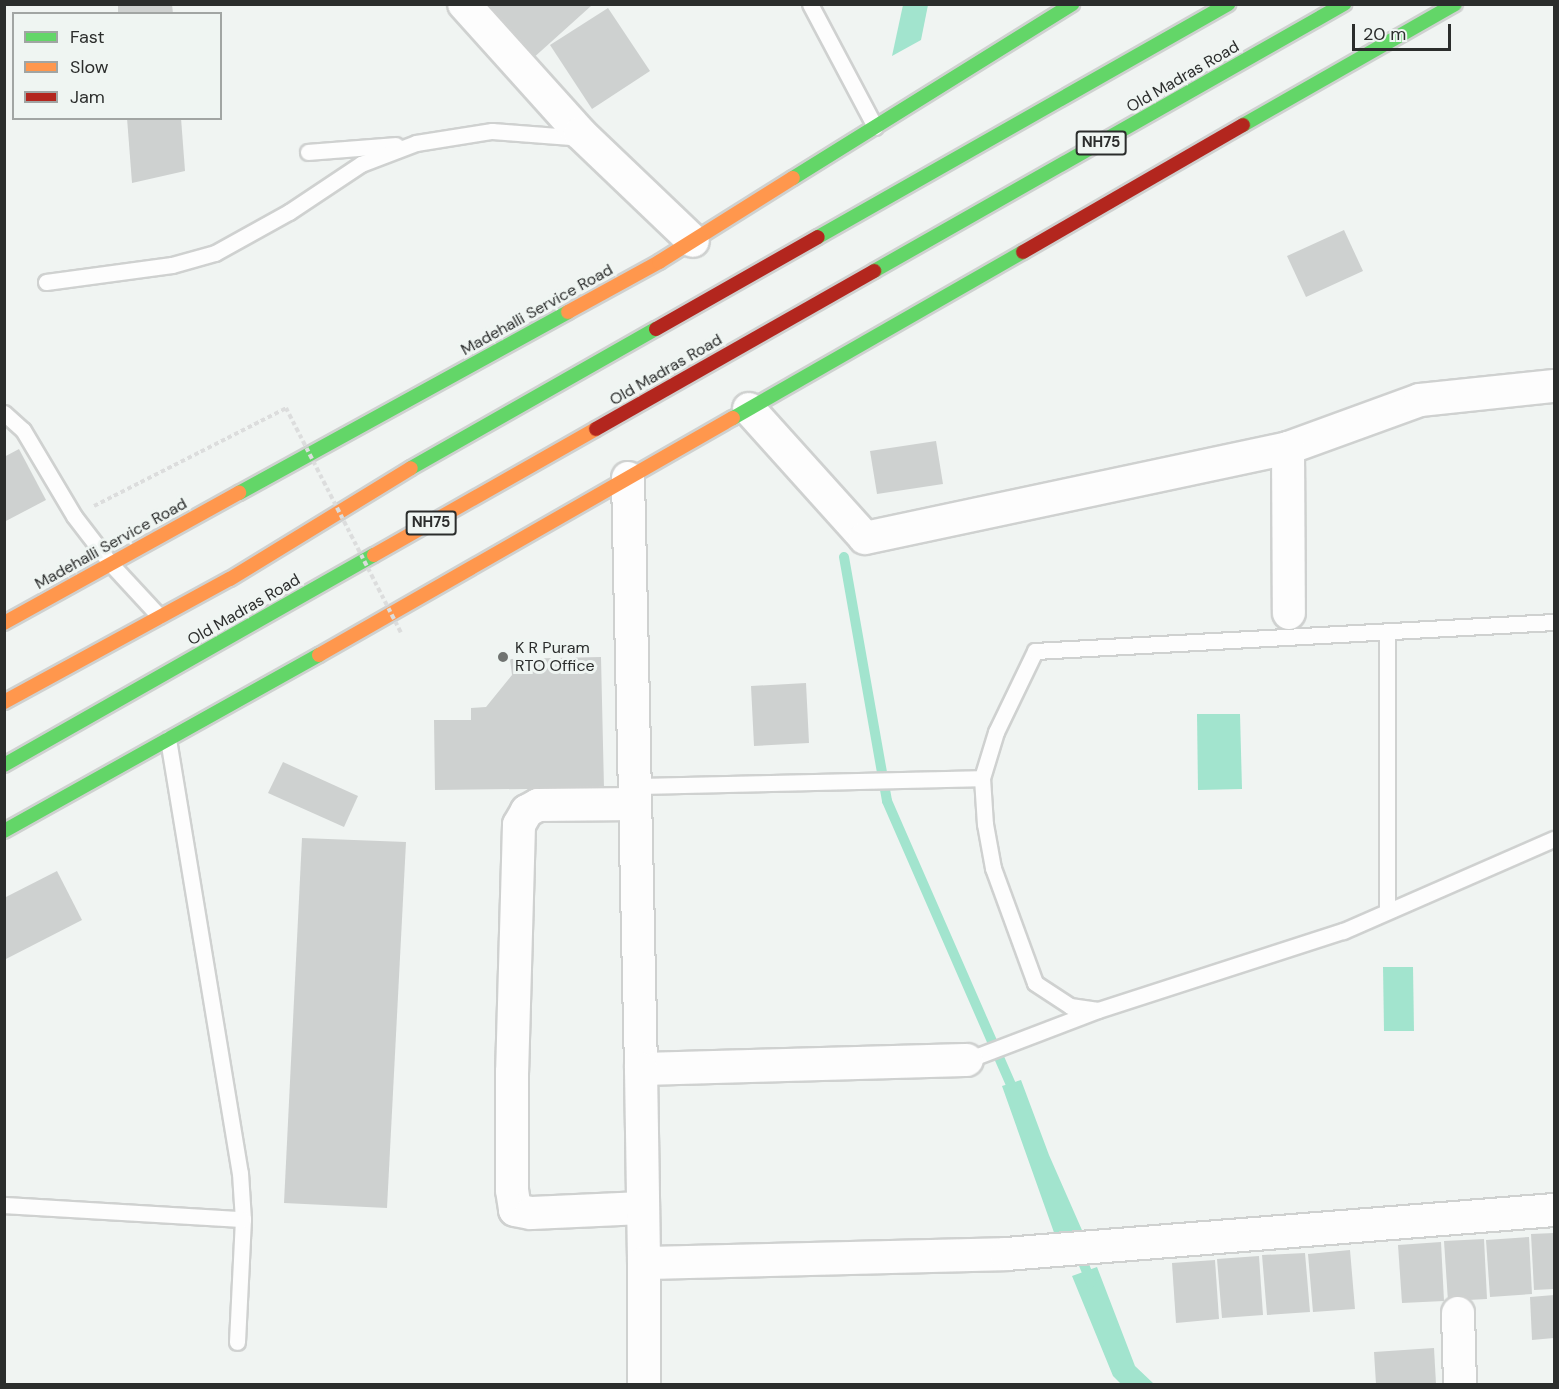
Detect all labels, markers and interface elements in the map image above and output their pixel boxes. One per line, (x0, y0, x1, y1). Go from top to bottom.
legend (12, 12, 222, 120)
scale bar (1355, 12, 1454, 50)
text: 20 m (1363, 22, 1406, 46)
text: Fast (70, 25, 105, 49)
street label: Old Madras Road (1123, 37, 1243, 117)
text: Slow (70, 55, 109, 79)
text: Jam (70, 85, 105, 109)
road number: NH75 (1076, 131, 1126, 155)
street label: Madehalli Service Road (458, 260, 616, 360)
street label: Old Madras Road (606, 330, 726, 410)
street label: Madehalli Service Road (32, 494, 190, 594)
road number: NH75 (406, 511, 456, 535)
street label: Old Madras Road (184, 570, 304, 650)
place label: K R Puram RTO Office (515, 638, 595, 676)
marker: K R Puram RTO Office (496, 650, 510, 664)

